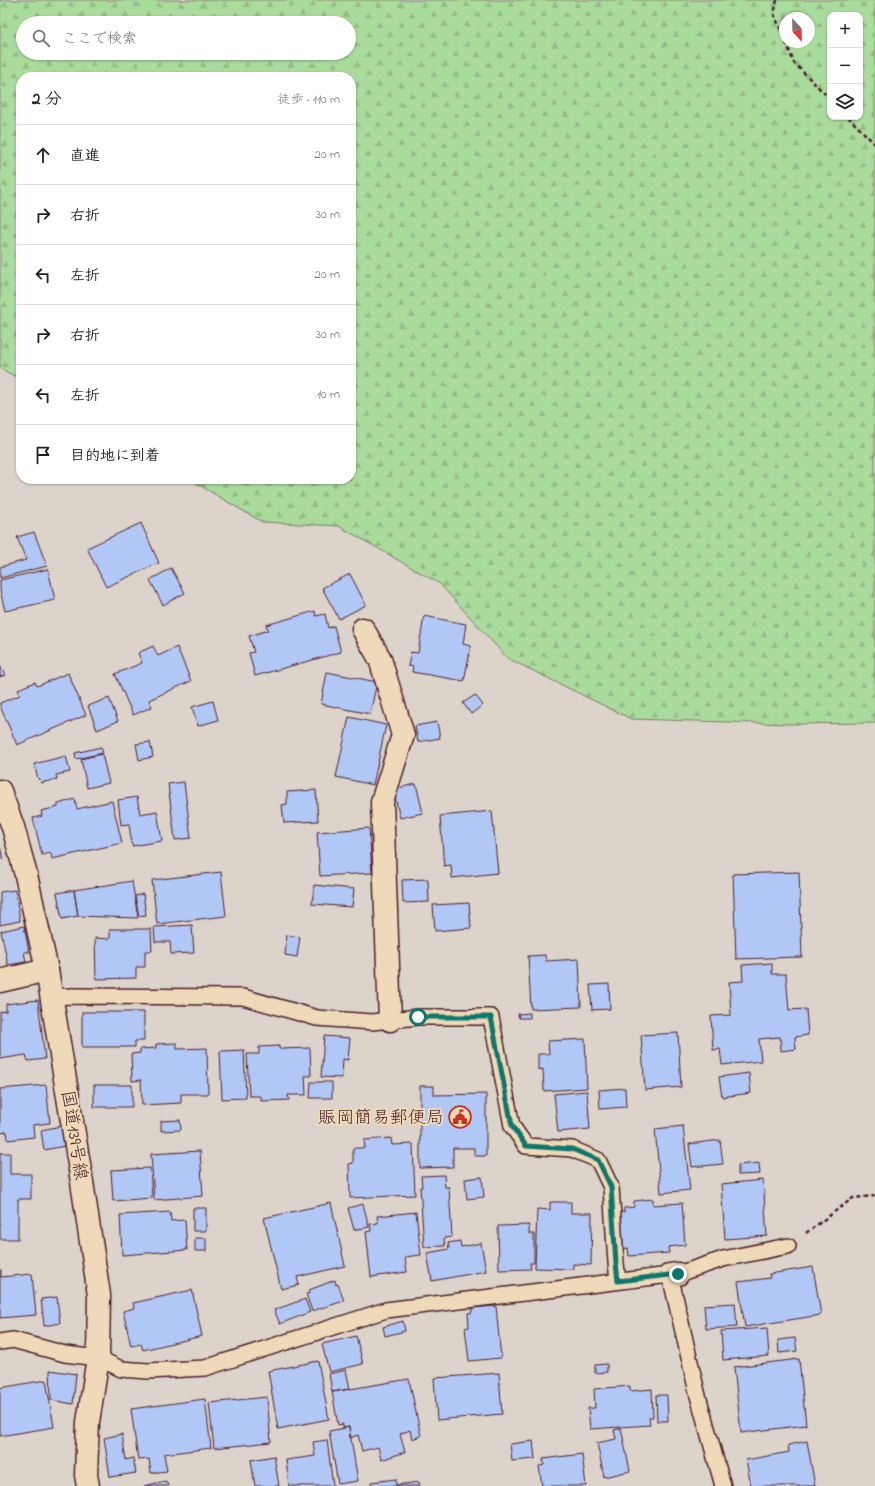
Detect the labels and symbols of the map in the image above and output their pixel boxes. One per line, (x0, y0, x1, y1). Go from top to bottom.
north arrow (779, 12, 815, 48)
route start (409, 1008, 427, 1026)
street label: 国道139号線 (53, 1089, 93, 1182)
public building icon: 賑岡簡易郵便局 (447, 1104, 473, 1130)
place label: 賑岡簡易郵便局 (318, 1106, 444, 1132)
route end (669, 1265, 687, 1283)

